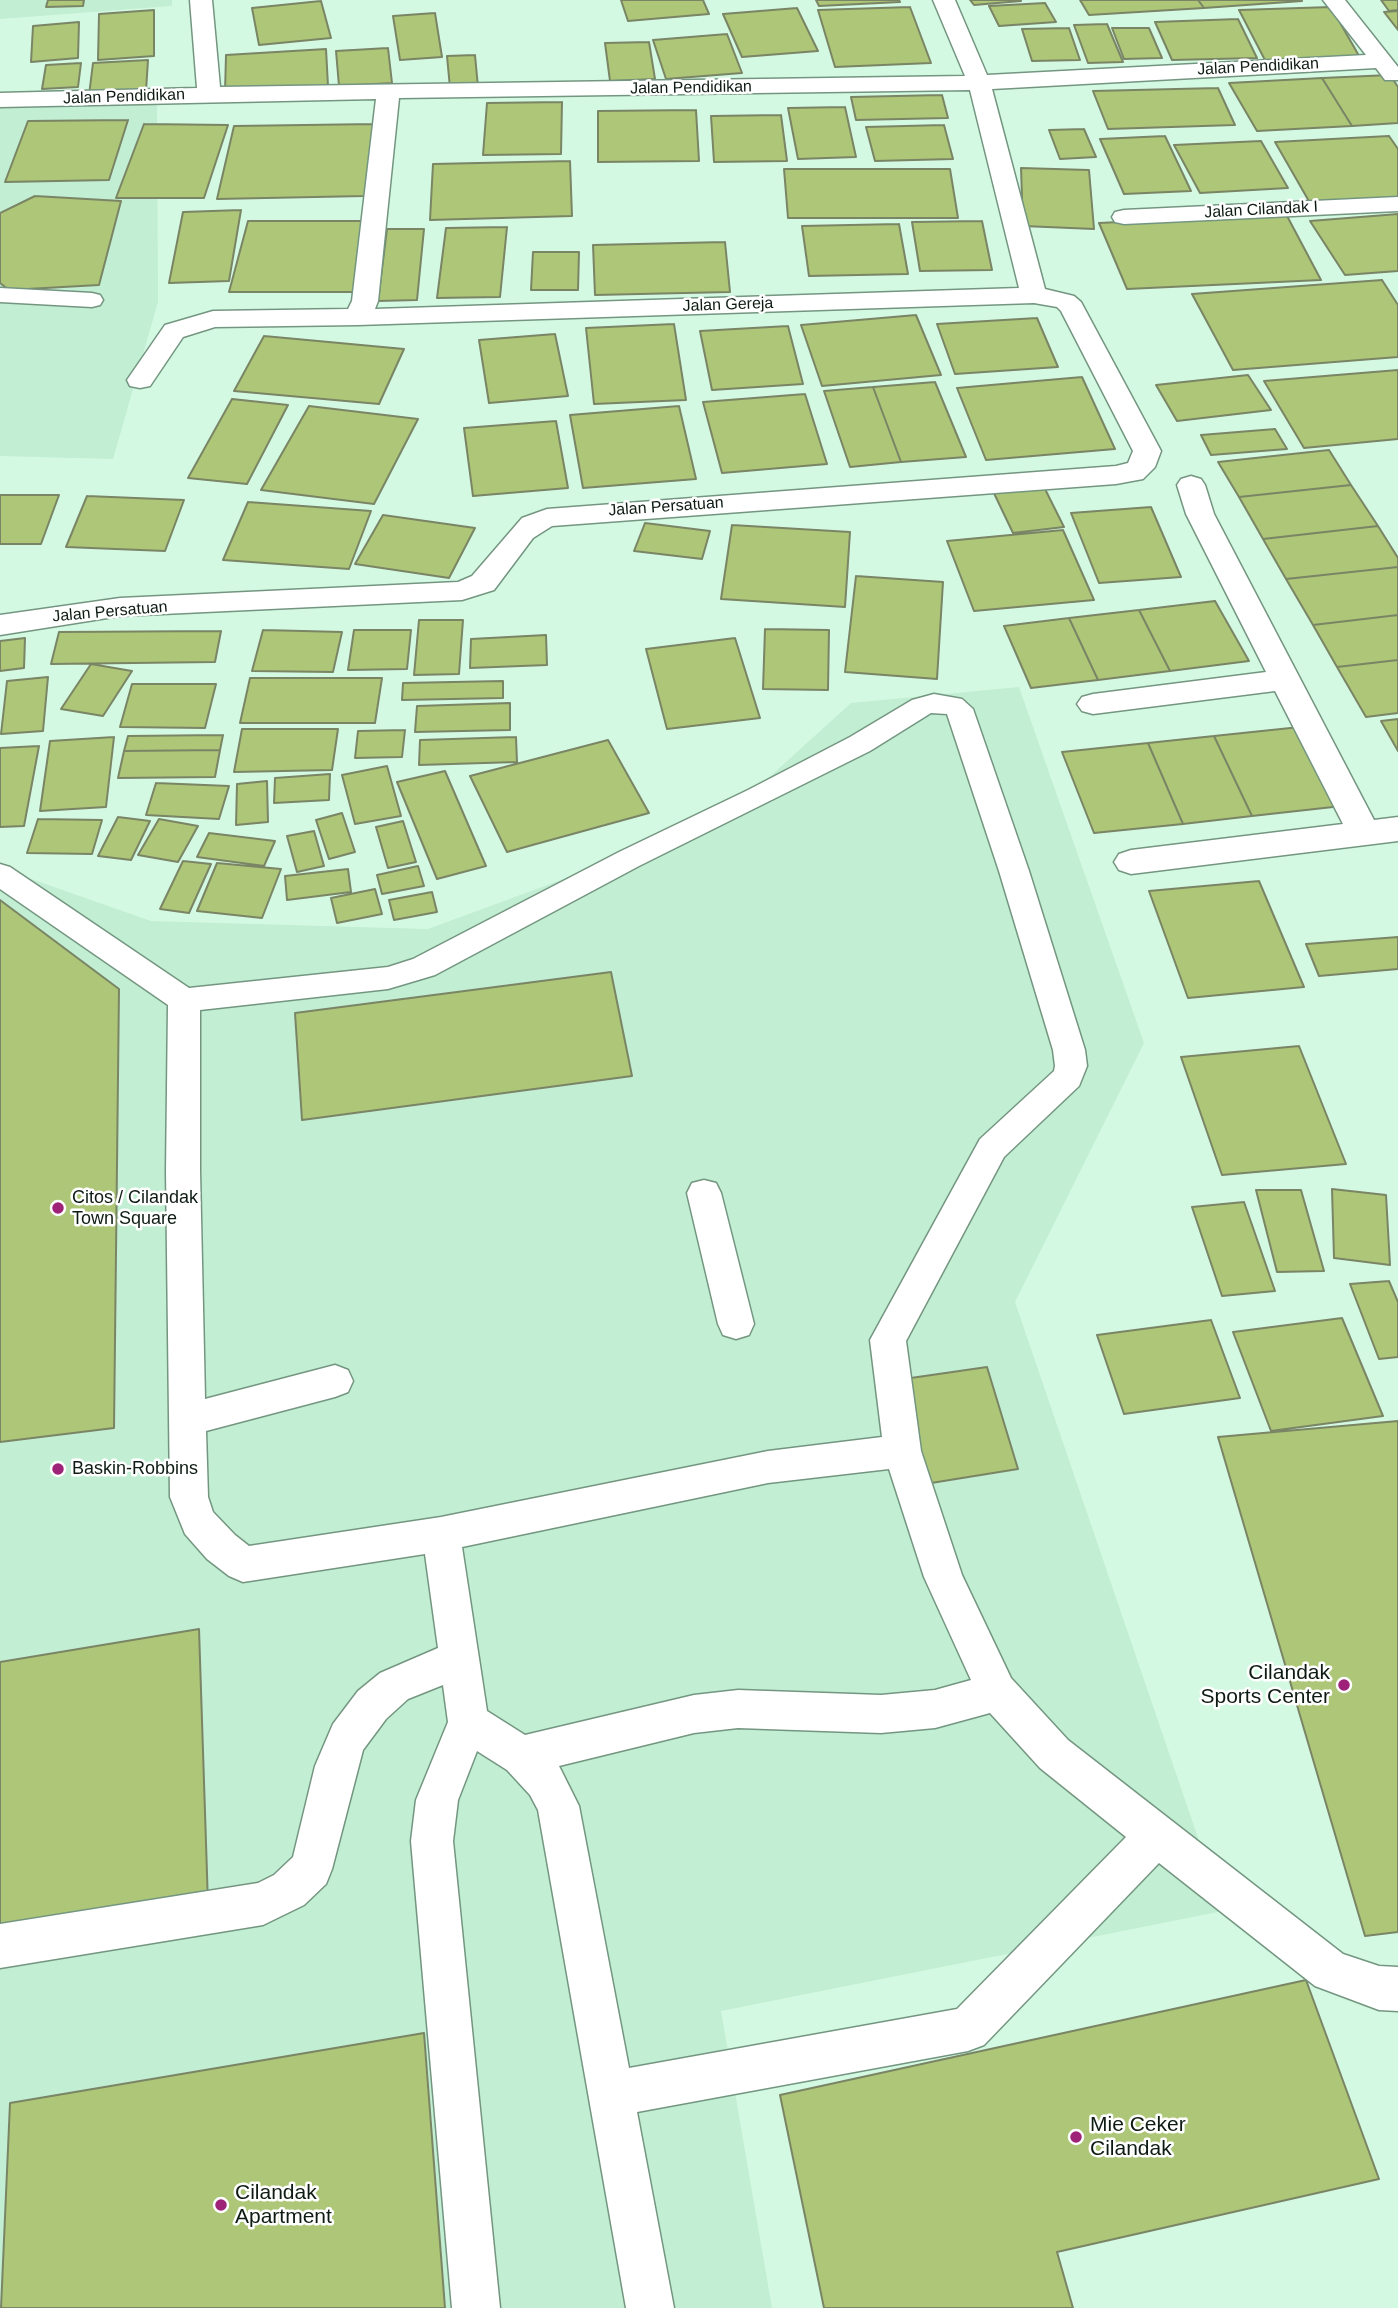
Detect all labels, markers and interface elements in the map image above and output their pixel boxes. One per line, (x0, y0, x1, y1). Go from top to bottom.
street label: Jalan Pendidikan (1197, 54, 1319, 80)
street label: Jalan Pendidikan (630, 77, 752, 99)
street label: Jalan Pendidikan (63, 85, 185, 109)
street label: Jalan Cilandak I (1204, 197, 1318, 223)
street label: Jalan Gereja (682, 294, 774, 316)
street label: Jalan Persatuan (608, 493, 724, 521)
street label: Jalan Persatuan (52, 597, 168, 627)
place label: Citos / Cilandak Town Square (72, 1187, 198, 1230)
marker: Citos / Cilandak Town Square (50, 1200, 66, 1216)
place label: Baskin-Robbins (72, 1458, 198, 1480)
marker: Baskin-Robbins (50, 1461, 66, 1477)
place label: Cilandak Sports Center (1200, 1660, 1330, 1710)
marker: Cilandak Sports Center (1336, 1677, 1352, 1693)
place label: Mie Ceker Cilandak (1090, 2112, 1186, 2162)
marker: Mie Ceker Cilandak (1068, 2129, 1084, 2145)
place label: Cilandak Apartment (235, 2180, 332, 2230)
marker: Cilandak Apartment (213, 2197, 229, 2213)

